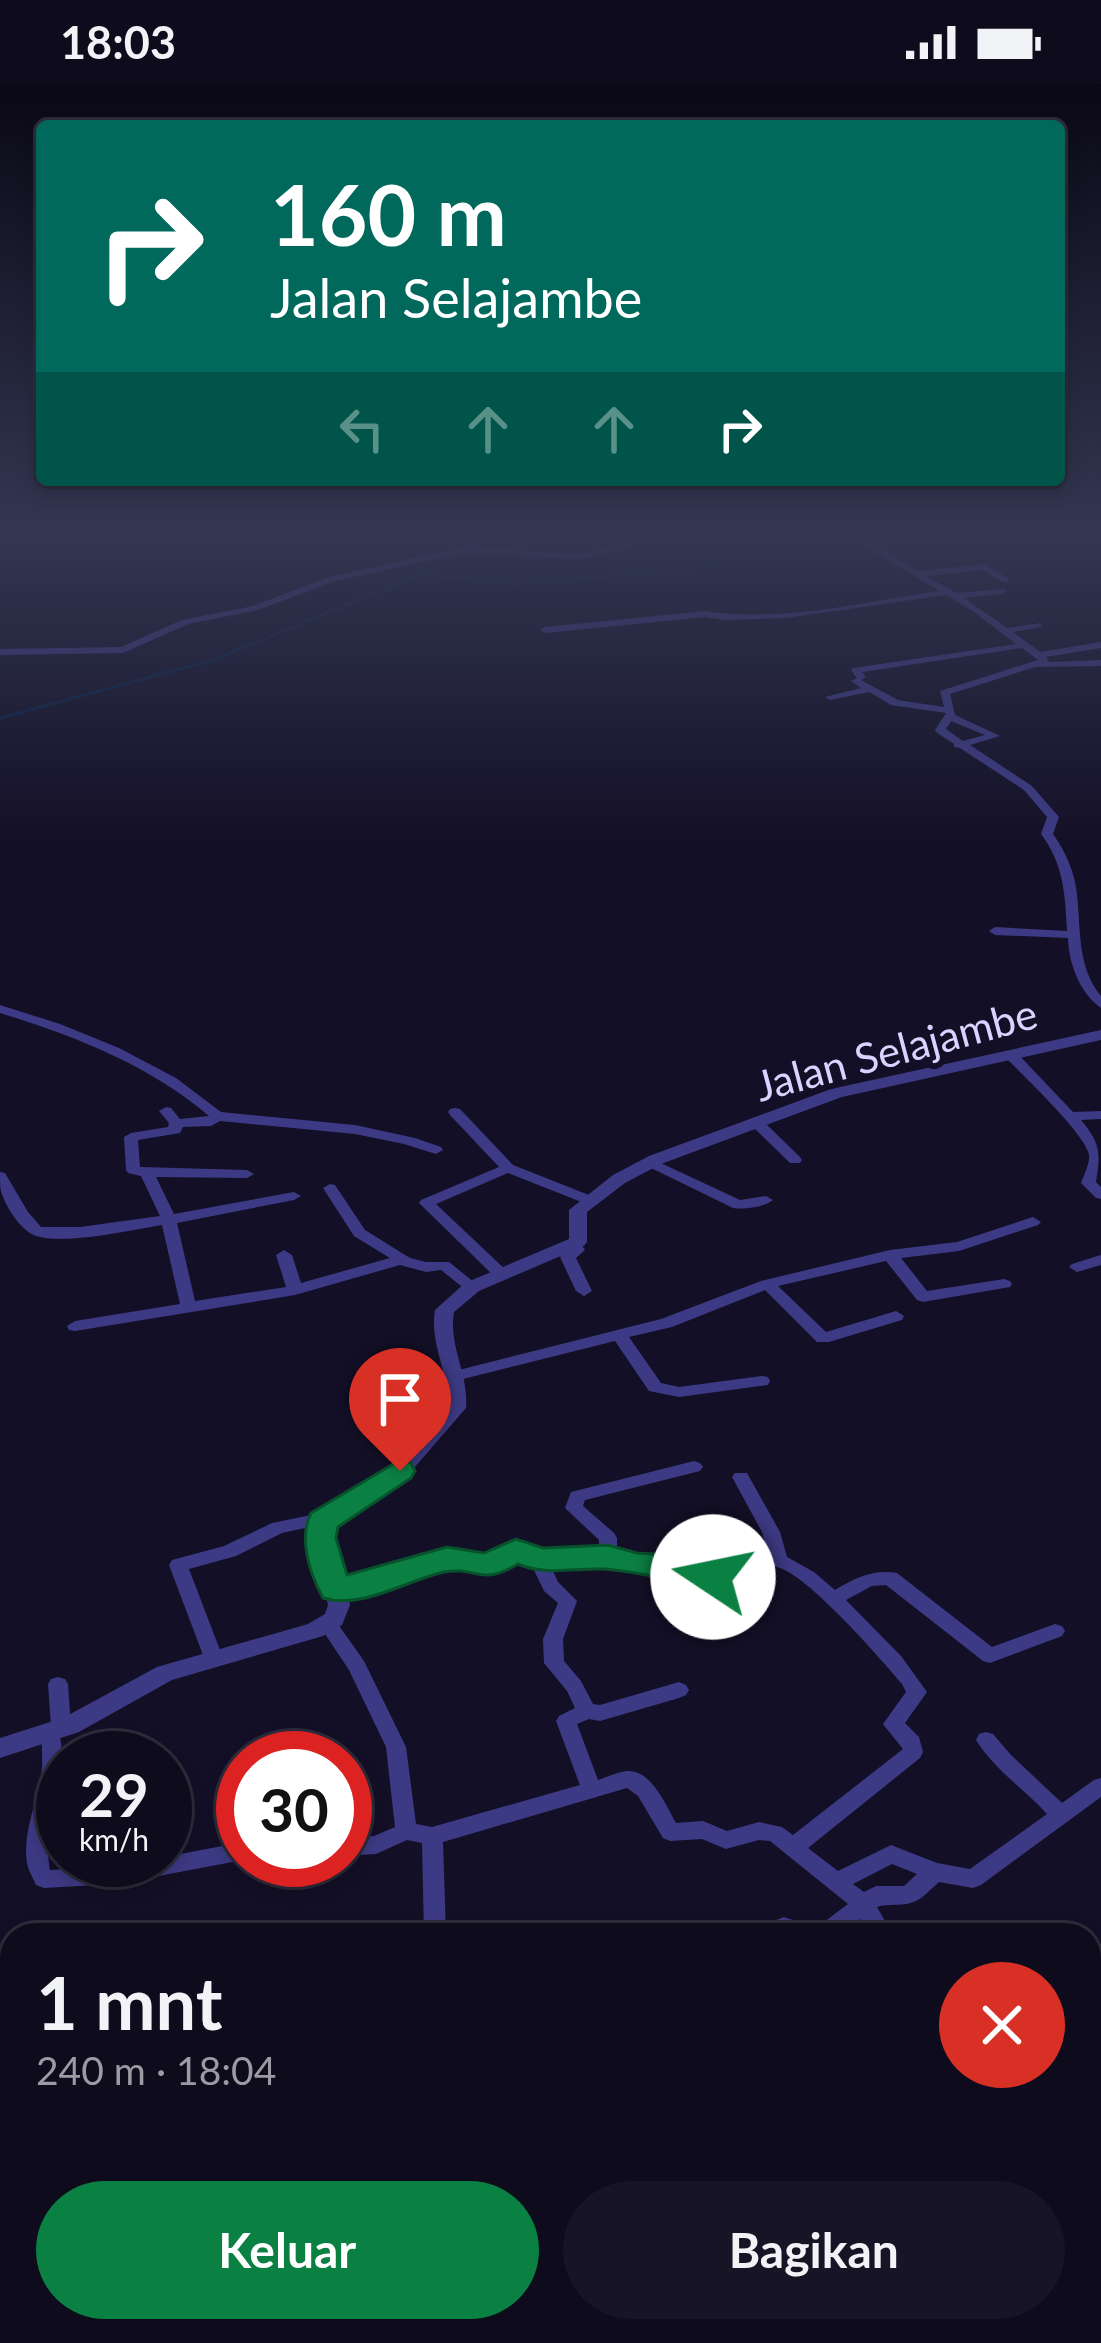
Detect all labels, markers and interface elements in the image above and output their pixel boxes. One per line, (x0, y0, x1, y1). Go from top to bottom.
text: 18:03 (60, 15, 176, 69)
text: 160 m (270, 163, 507, 264)
icon: right (72, 168, 228, 324)
text: Jalan Selajambe (270, 265, 642, 330)
icon: left (329, 396, 395, 462)
icon: ahead (455, 396, 521, 462)
icon: ahead (581, 396, 647, 462)
icon: right (707, 396, 773, 462)
street label: Jalan Selajambe (750, 987, 1042, 1111)
pin (349, 1348, 451, 1471)
icon: arrive (367, 1366, 433, 1432)
position arrow (650, 1514, 776, 1640)
speed limit sign: 30 (216, 1731, 372, 1887)
text: 29 (79, 1758, 149, 1830)
text: km/h (79, 1821, 149, 1857)
text: 1 mnt (36, 1959, 222, 2045)
button: close (939, 1962, 1065, 2088)
text: 240 m · 18:04 (36, 2047, 276, 2093)
button: Keluar (36, 2181, 539, 2319)
button: Bagikan (563, 2181, 1065, 2319)

